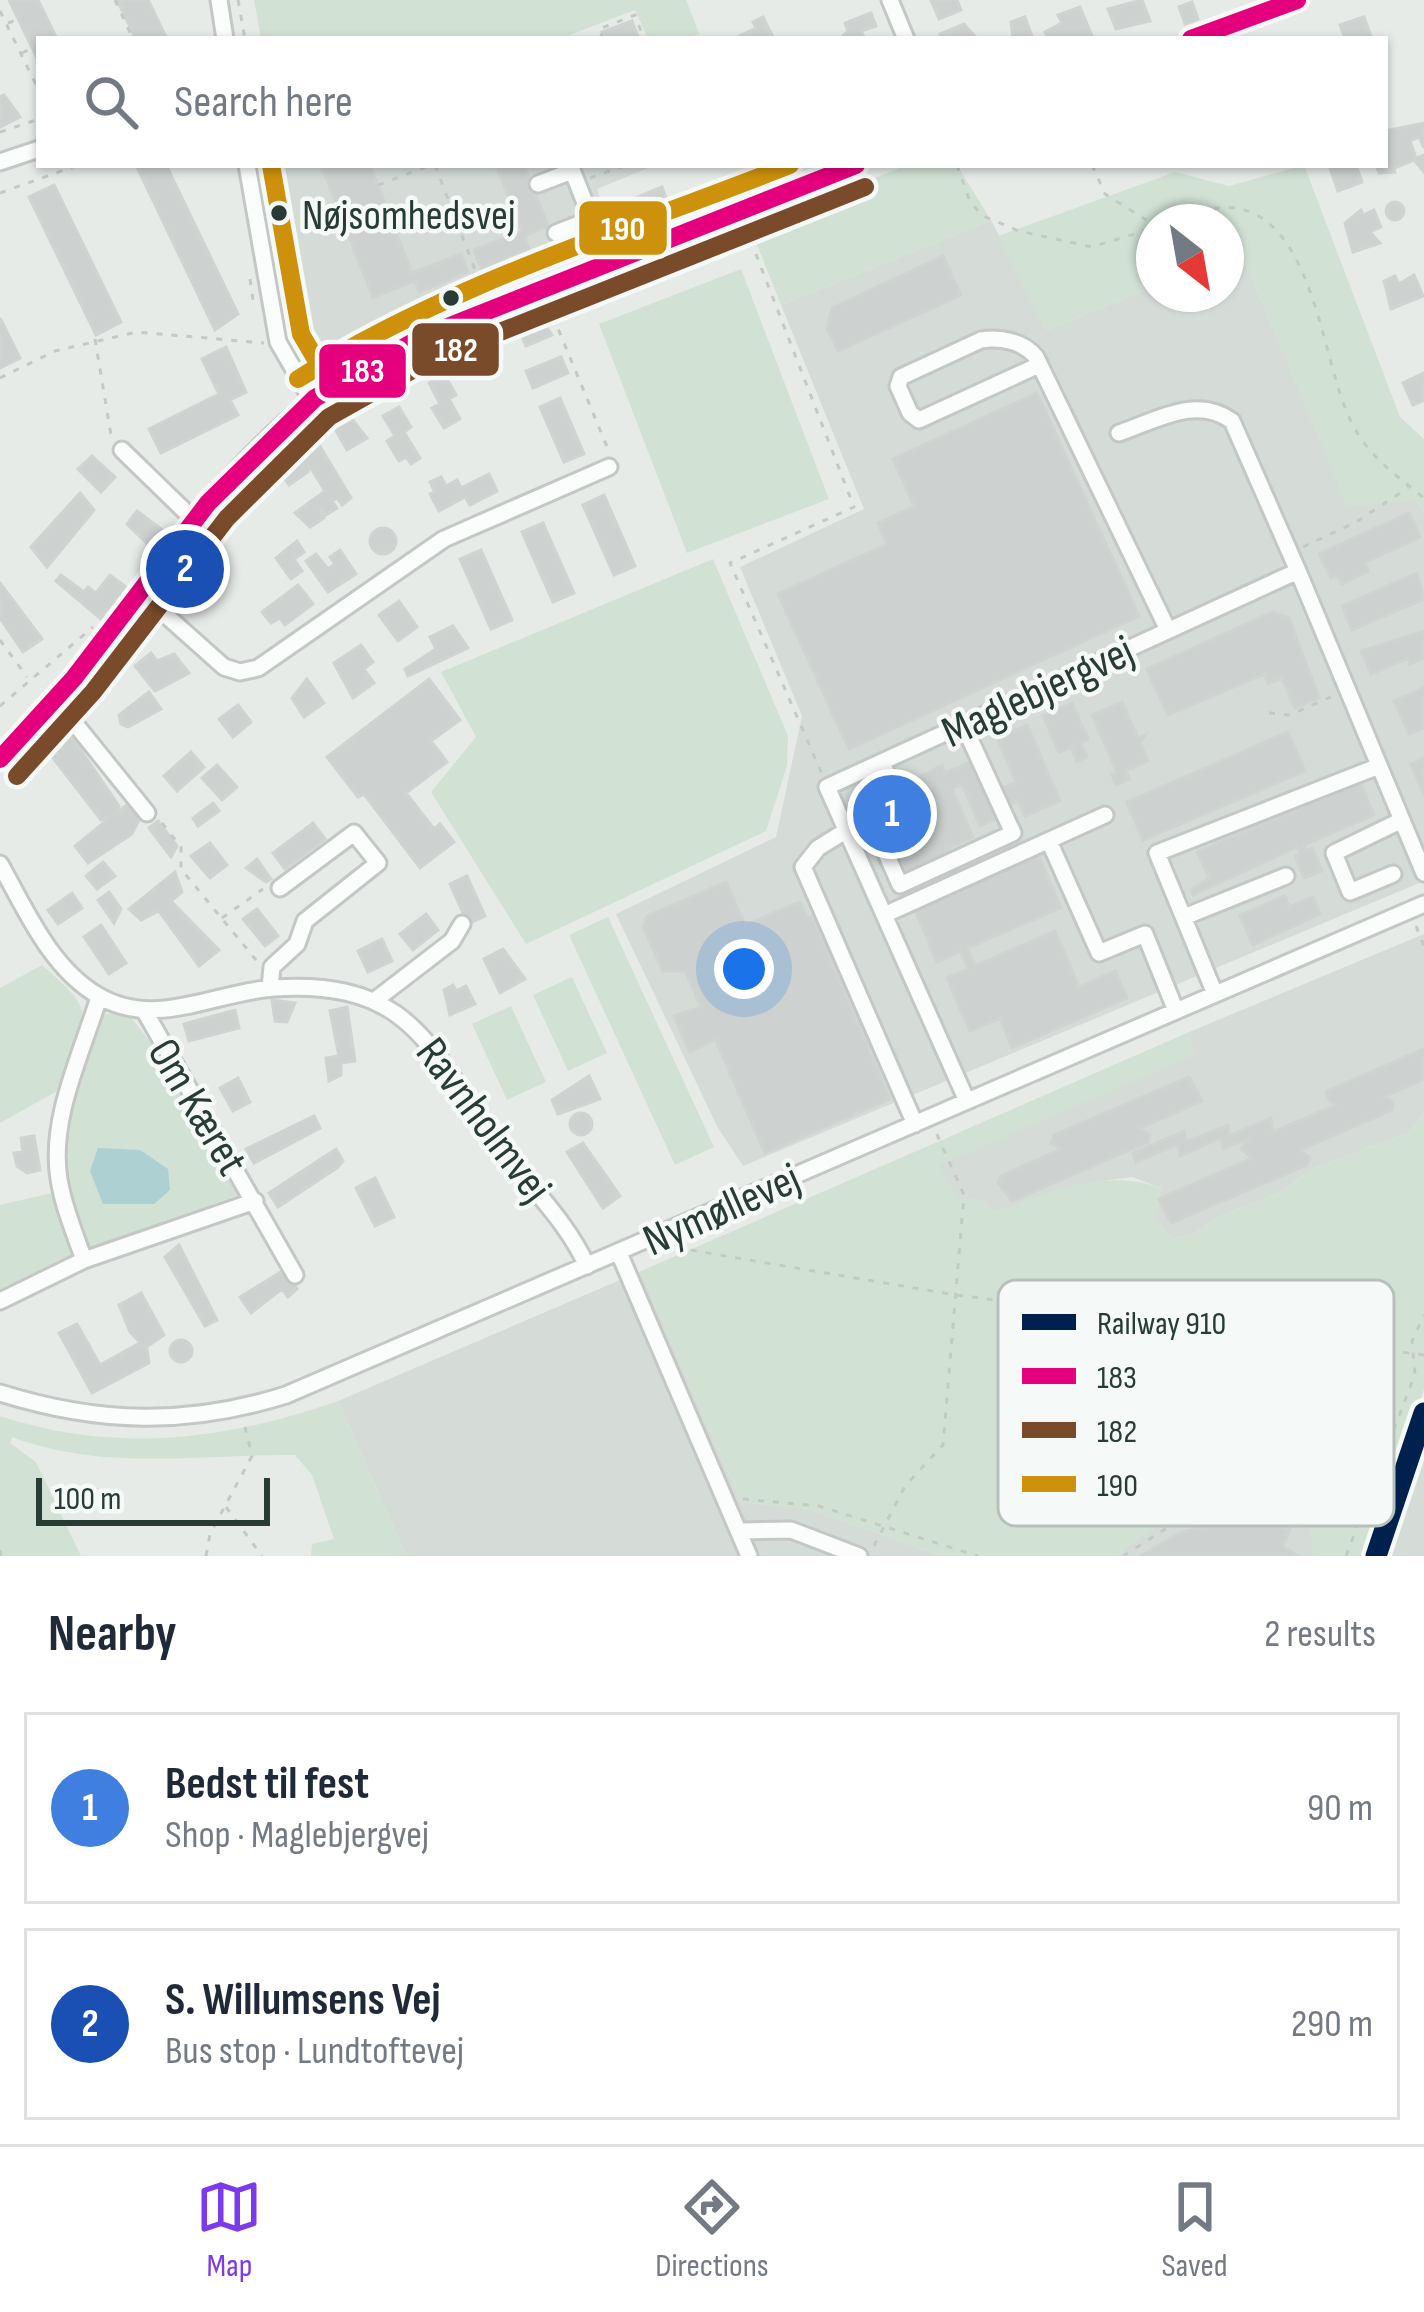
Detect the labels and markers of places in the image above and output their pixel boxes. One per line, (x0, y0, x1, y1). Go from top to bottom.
place label: Nøjsomhedsvej (302, 191, 516, 242)
marker: Nøjsomhedsvej (268, 202, 290, 224)
unlabelled marker (440, 287, 462, 309)
pin: 2 (146, 524, 224, 614)
pin: 1 (853, 769, 931, 859)

